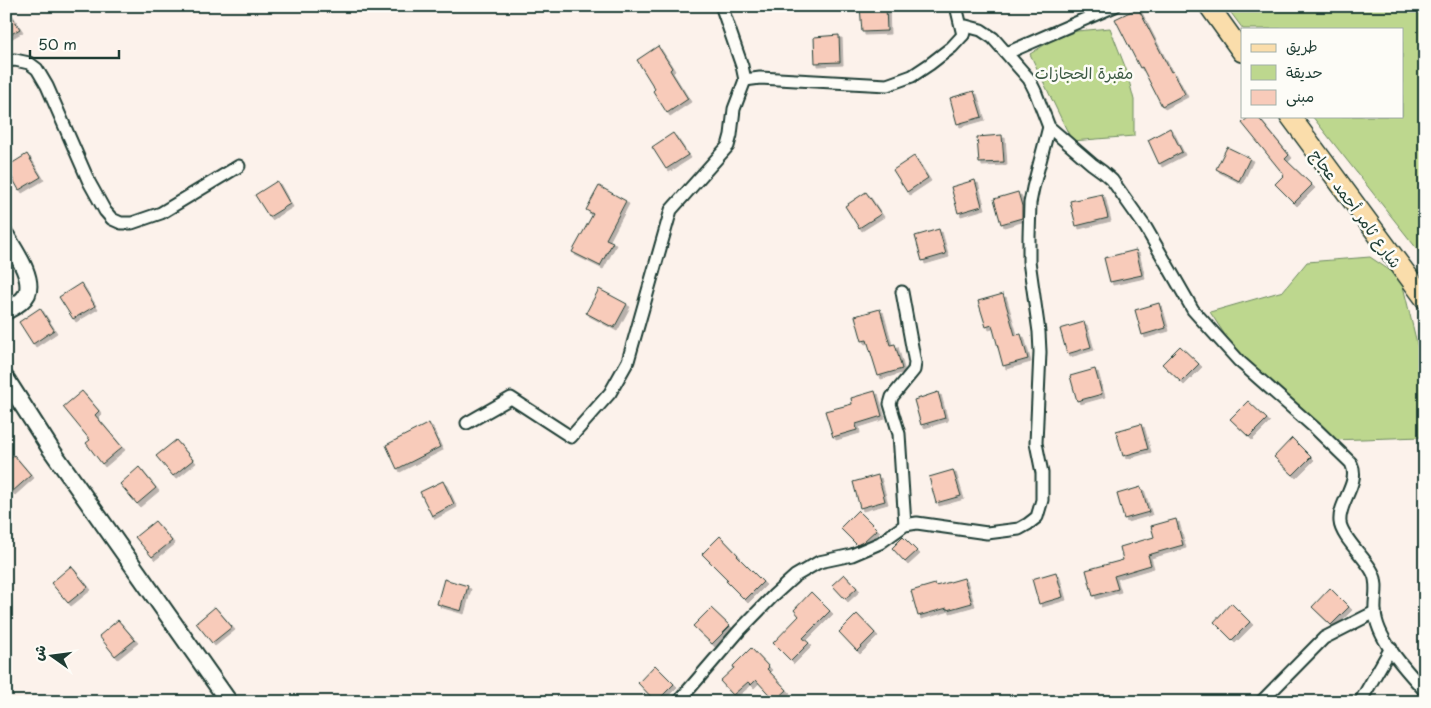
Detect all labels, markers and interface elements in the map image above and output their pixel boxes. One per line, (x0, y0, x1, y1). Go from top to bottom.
scale bar (30, 28, 119, 60)
legend (1241, 28, 1404, 118)
text: 50 m (38, 32, 77, 55)
text: طريق (1286, 34, 1318, 57)
park label: مقبرة الحجازات (1035, 60, 1133, 84)
text: حديقة (1286, 60, 1323, 83)
text: مبنى (1286, 84, 1314, 107)
street label: شارع ثامر أحمد عجاج (1305, 143, 1408, 273)
north arrow (28, 630, 78, 680)
text: ش (27, 643, 51, 663)

